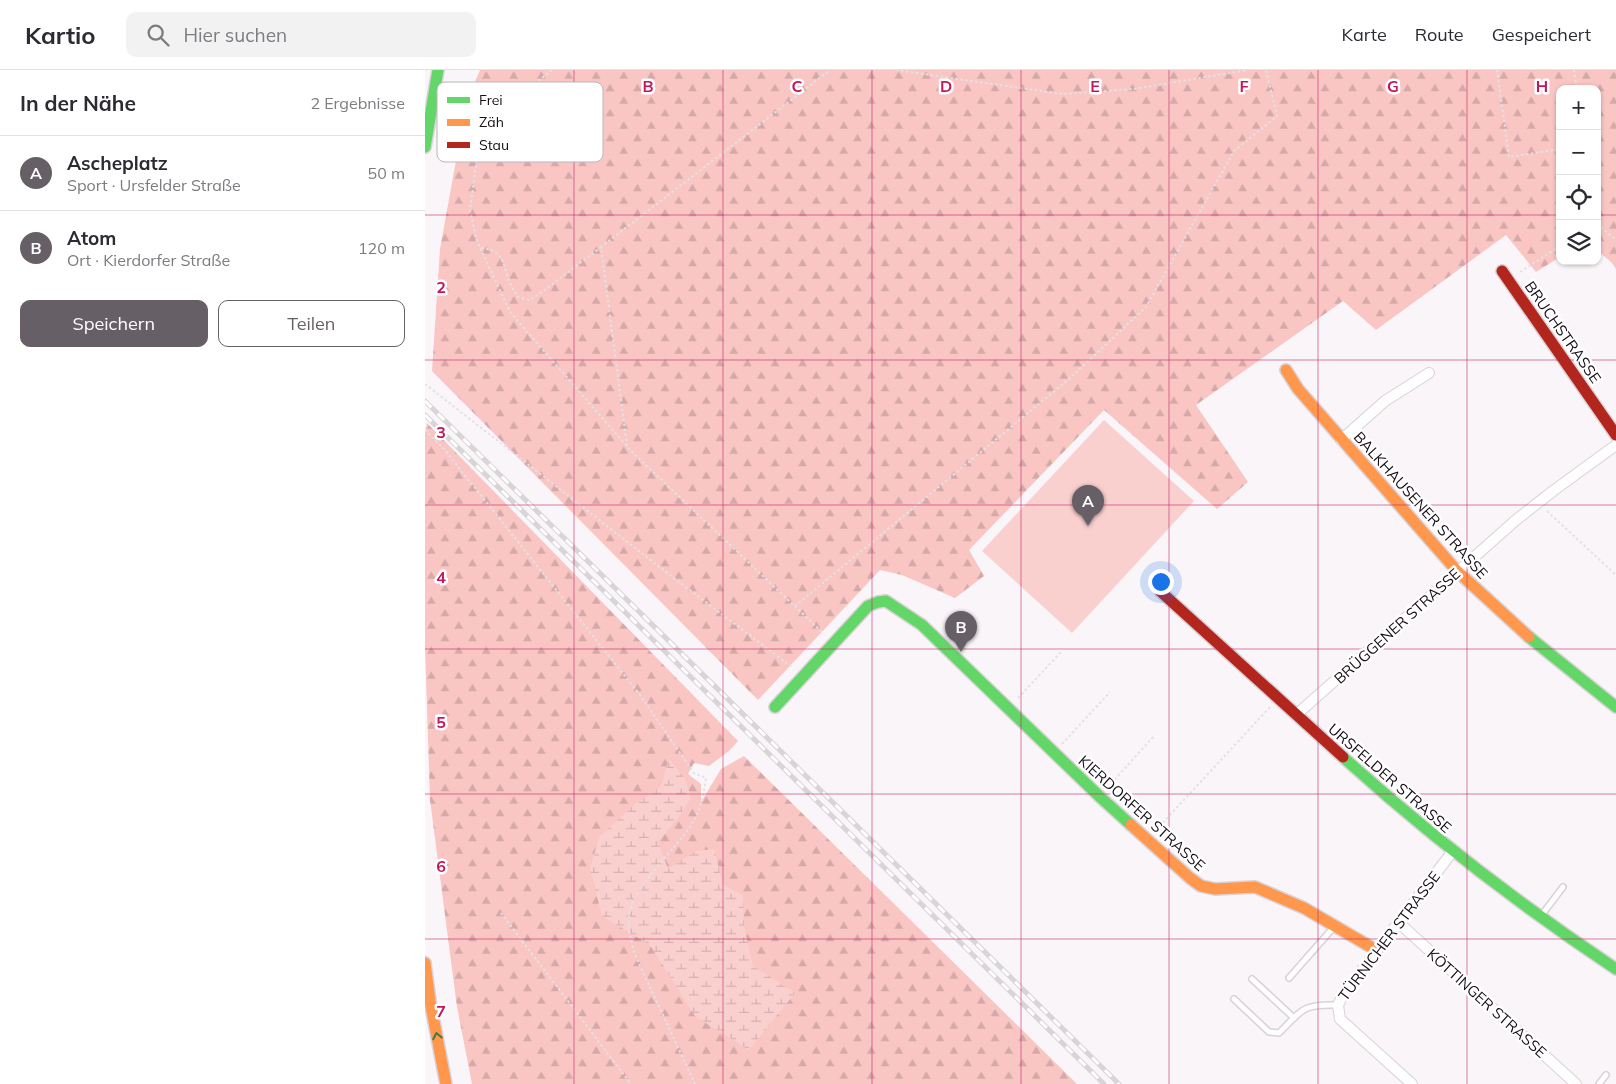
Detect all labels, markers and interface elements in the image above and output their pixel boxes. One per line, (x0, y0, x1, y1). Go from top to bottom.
search box (126, 12, 476, 57)
text: Kartio (25, 20, 96, 50)
icon: search (144, 21, 172, 49)
text: Hier suchen (184, 23, 287, 47)
text: Karte (1342, 23, 1387, 46)
text: Route (1415, 23, 1464, 46)
text: Gespeichert (1492, 23, 1591, 46)
text: B (642, 76, 654, 96)
text: C (792, 76, 803, 96)
text: D (940, 76, 952, 96)
text: E (1090, 76, 1100, 96)
text: F (1239, 76, 1249, 96)
text: G (1387, 76, 1399, 96)
text: H (1536, 76, 1548, 96)
legend (437, 82, 603, 162)
map controls (1556, 85, 1601, 265)
button: + (1556, 85, 1601, 130)
text: In der Nähe (20, 90, 136, 116)
text: Frei (479, 91, 503, 109)
text: 2 Ergebnisse (310, 93, 405, 113)
text: Zäh (479, 113, 504, 131)
button: − (1556, 130, 1601, 175)
text: Stau (479, 136, 509, 154)
text: Ascheplatz (67, 151, 168, 175)
text: A (30, 163, 42, 183)
text: 50 m (368, 163, 405, 183)
text: Sport · Ursfelder Straße (67, 175, 241, 195)
button: locate (1556, 175, 1601, 220)
button: layers (1556, 220, 1601, 265)
text: Atom (67, 226, 116, 250)
text: B (30, 238, 42, 258)
text: 120 m (358, 238, 405, 258)
text: Ort · Kierdorfer Straße (67, 250, 230, 270)
text: 2 (436, 277, 446, 297)
street label: BRUCHSTRASSE (1521, 277, 1605, 387)
button: Speichern (20, 300, 208, 347)
button: Teilen (218, 300, 405, 347)
text: 3 (436, 422, 446, 442)
street label: BALKHAUSENER STRASSE (1350, 427, 1492, 583)
pin: A (1072, 485, 1104, 526)
street label: BRÜGGENER STRASSE (1330, 564, 1464, 688)
text: 4 (436, 567, 446, 587)
your location (1148, 569, 1174, 595)
pin: B (945, 611, 977, 652)
text: 5 (436, 712, 446, 732)
street label: URSFELDER STRASSE (1324, 719, 1456, 837)
street label: KIERDORFER STRASSE (1075, 751, 1209, 875)
text: 6 (436, 856, 446, 876)
street label: TÜRNICHER STRASSE (1334, 867, 1444, 1004)
street label: KÖTTINGER STRASSE (1423, 944, 1551, 1062)
text: 7 (436, 1001, 446, 1021)
one-way arrow (432, 1032, 443, 1040)

